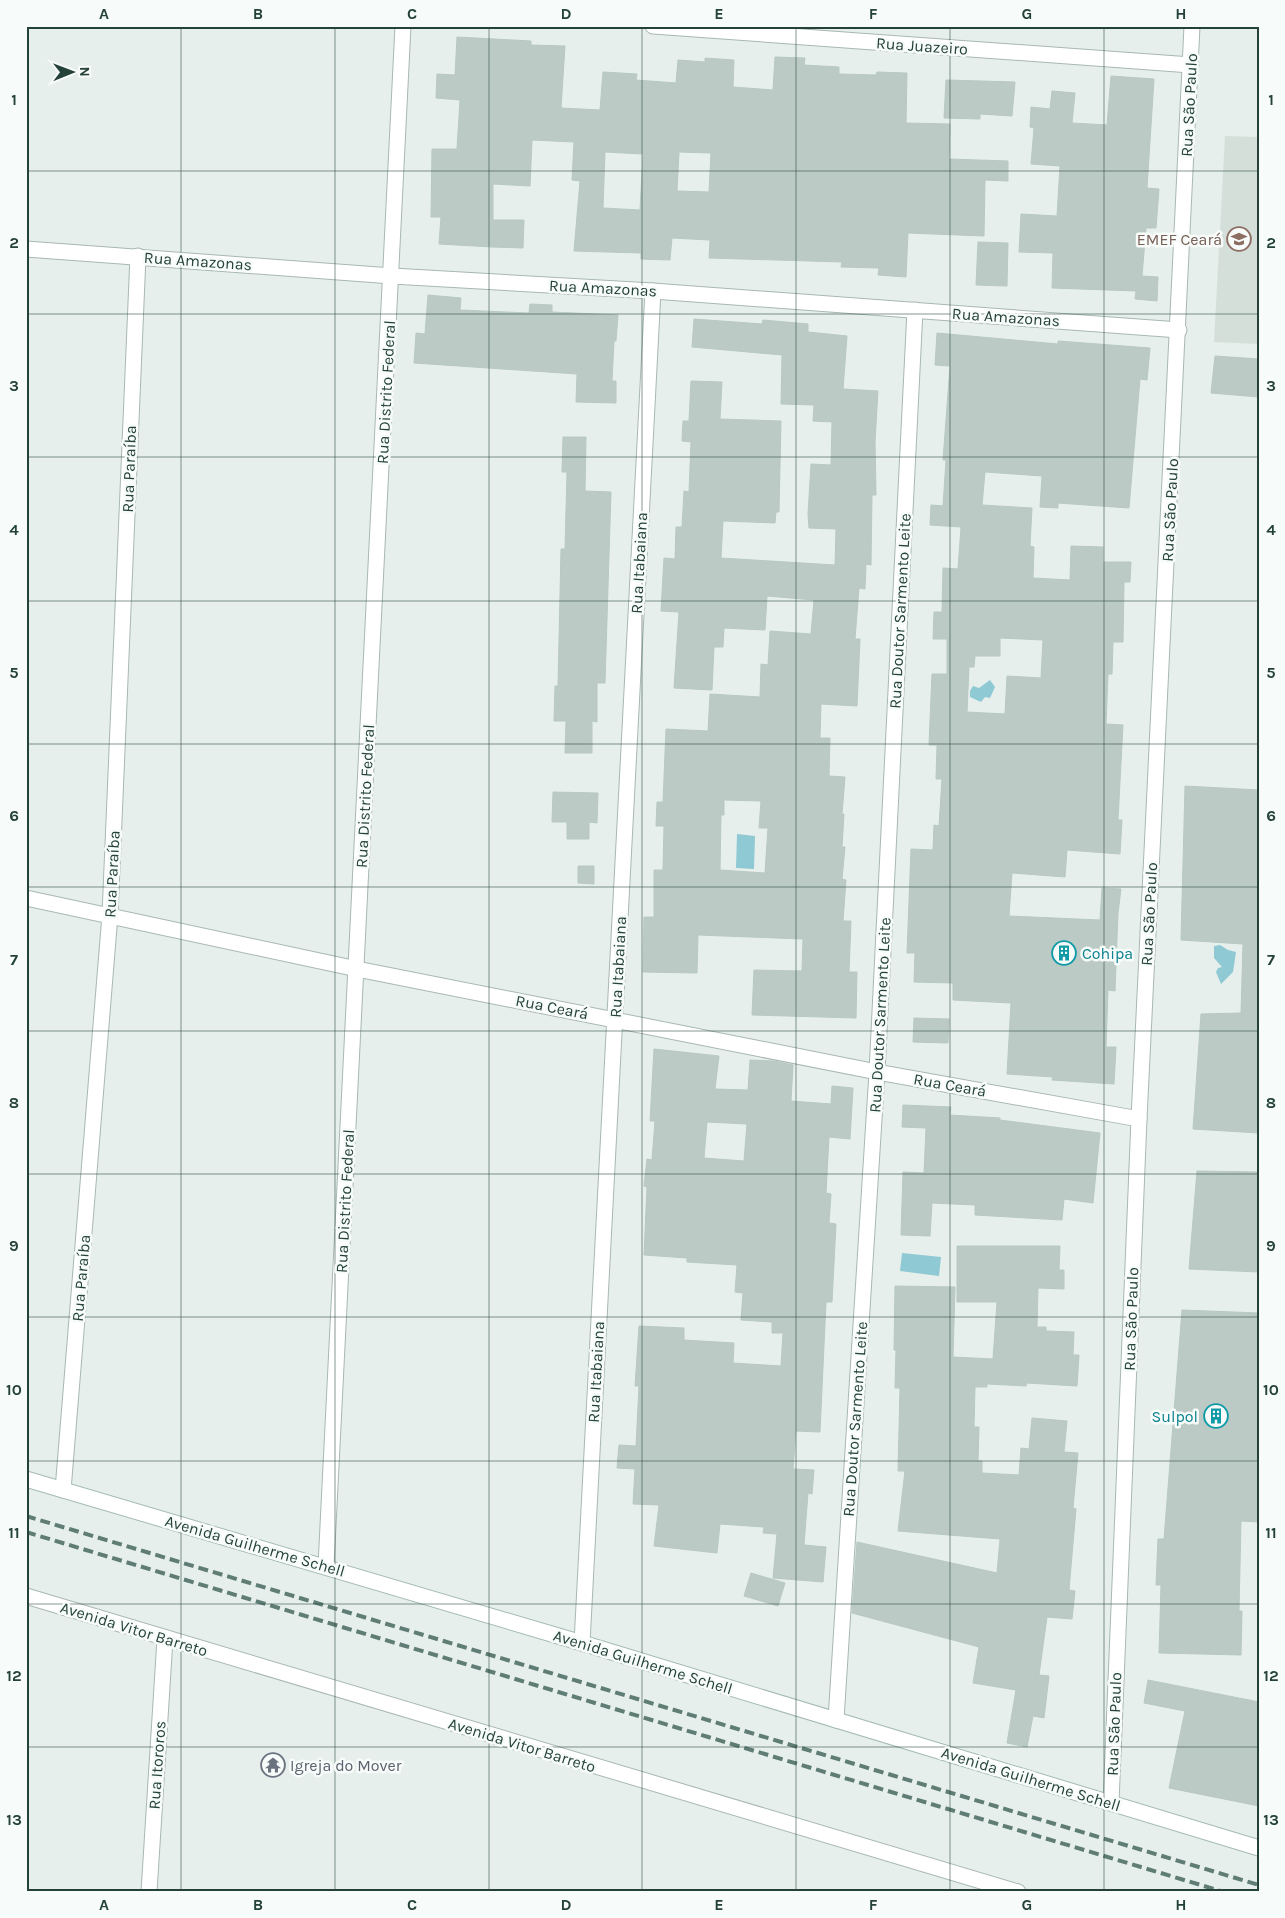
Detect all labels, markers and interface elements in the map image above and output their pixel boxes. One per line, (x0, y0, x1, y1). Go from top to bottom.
text: A (99, 4, 109, 23)
text: B (253, 4, 263, 23)
text: C (407, 4, 417, 23)
text: D (561, 4, 572, 23)
text: E (714, 4, 724, 23)
text: F (869, 4, 878, 23)
text: G (1022, 4, 1032, 23)
text: H (1175, 4, 1187, 23)
street label: Rua Juazeiro (875, 33, 969, 59)
north arrow (48, 48, 98, 98)
street label: Rua São Paulo (1177, 53, 1201, 157)
text: N (76, 67, 93, 77)
text: 1 (11, 90, 17, 109)
text: 1 (1268, 90, 1274, 109)
school or university icon: EMEF Ceará (1226, 226, 1252, 252)
place label: EMEF Ceará (1137, 230, 1222, 249)
text: 2 (9, 233, 19, 252)
text: 2 (1266, 233, 1276, 252)
street label: Rua Amazonas (143, 248, 253, 274)
street label: Rua Amazonas (548, 276, 658, 300)
street label: Rua Amazonas (951, 304, 1061, 330)
street label: Rua Distrito Federal (373, 320, 399, 464)
text: 3 (9, 376, 19, 395)
text: 3 (1266, 376, 1276, 395)
street label: Rua Paraíba (118, 425, 140, 513)
street label: Rua São Paulo (1158, 458, 1182, 562)
street label: Rua Itabaiana (627, 512, 651, 614)
street label: Rua Doutor Sarmento Leite (885, 513, 915, 709)
text: 4 (9, 520, 19, 539)
text: 4 (1266, 520, 1276, 539)
text: 5 (9, 663, 19, 682)
text: 5 (1266, 663, 1276, 682)
street label: Rua Distrito Federal (352, 724, 378, 868)
text: 6 (9, 806, 19, 825)
text: 6 (1266, 806, 1276, 825)
street label: Rua Paraíba (100, 830, 124, 918)
street label: Rua São Paulo (1137, 862, 1161, 966)
street label: Rua Itabaiana (606, 916, 630, 1018)
street label: Rua Doutor Sarmento Leite (865, 917, 895, 1113)
building icon: Cohipa (1051, 940, 1077, 966)
place label: Cohipa (1082, 944, 1133, 963)
text: 7 (10, 950, 18, 969)
text: 7 (1267, 950, 1275, 969)
street label: Rua Ceará (514, 991, 590, 1023)
street label: Rua Ceará (912, 1069, 988, 1101)
text: 8 (9, 1093, 19, 1112)
text: 8 (1266, 1093, 1276, 1112)
street label: Rua Distrito Federal (332, 1129, 358, 1273)
street label: Rua Paraíba (68, 1234, 94, 1322)
text: 9 (9, 1236, 19, 1255)
text: 9 (1266, 1236, 1276, 1255)
street label: Rua São Paulo (1120, 1267, 1142, 1371)
street label: Rua Itabaiana (584, 1321, 608, 1423)
street label: Rua Doutor Sarmento Leite (839, 1321, 871, 1517)
text: 10 (6, 1380, 22, 1399)
text: 10 (1263, 1380, 1279, 1399)
building icon: Sulpol (1203, 1403, 1229, 1429)
place label: Sulpol (1152, 1407, 1198, 1426)
street label: Avenida Guilherme Schell (163, 1511, 347, 1581)
text: 11 (8, 1523, 20, 1542)
text: 11 (1265, 1523, 1277, 1542)
street label: Avenida Vitor Barreto (58, 1598, 210, 1660)
street label: Avenida Guilherme Schell (551, 1626, 735, 1698)
text: 12 (6, 1666, 22, 1685)
text: 12 (1263, 1666, 1279, 1685)
street label: Rua São Paulo (1103, 1672, 1125, 1776)
street label: Avenida Vitor Barreto (446, 1714, 598, 1776)
street label: Rua Itororos (144, 1720, 170, 1810)
street label: Avenida Guilherme Schell (939, 1743, 1123, 1815)
temple icon: Igreja do Mover (260, 1752, 286, 1778)
place label: Igreja do Mover (290, 1756, 402, 1775)
text: 13 (6, 1810, 22, 1829)
text: 13 (1263, 1810, 1279, 1829)
text: A (99, 1895, 109, 1914)
text: B (253, 1895, 263, 1914)
text: C (407, 1895, 417, 1914)
text: D (561, 1895, 572, 1914)
text: E (714, 1895, 724, 1914)
text: F (869, 1895, 878, 1914)
text: G (1022, 1895, 1032, 1914)
text: H (1175, 1895, 1187, 1914)

